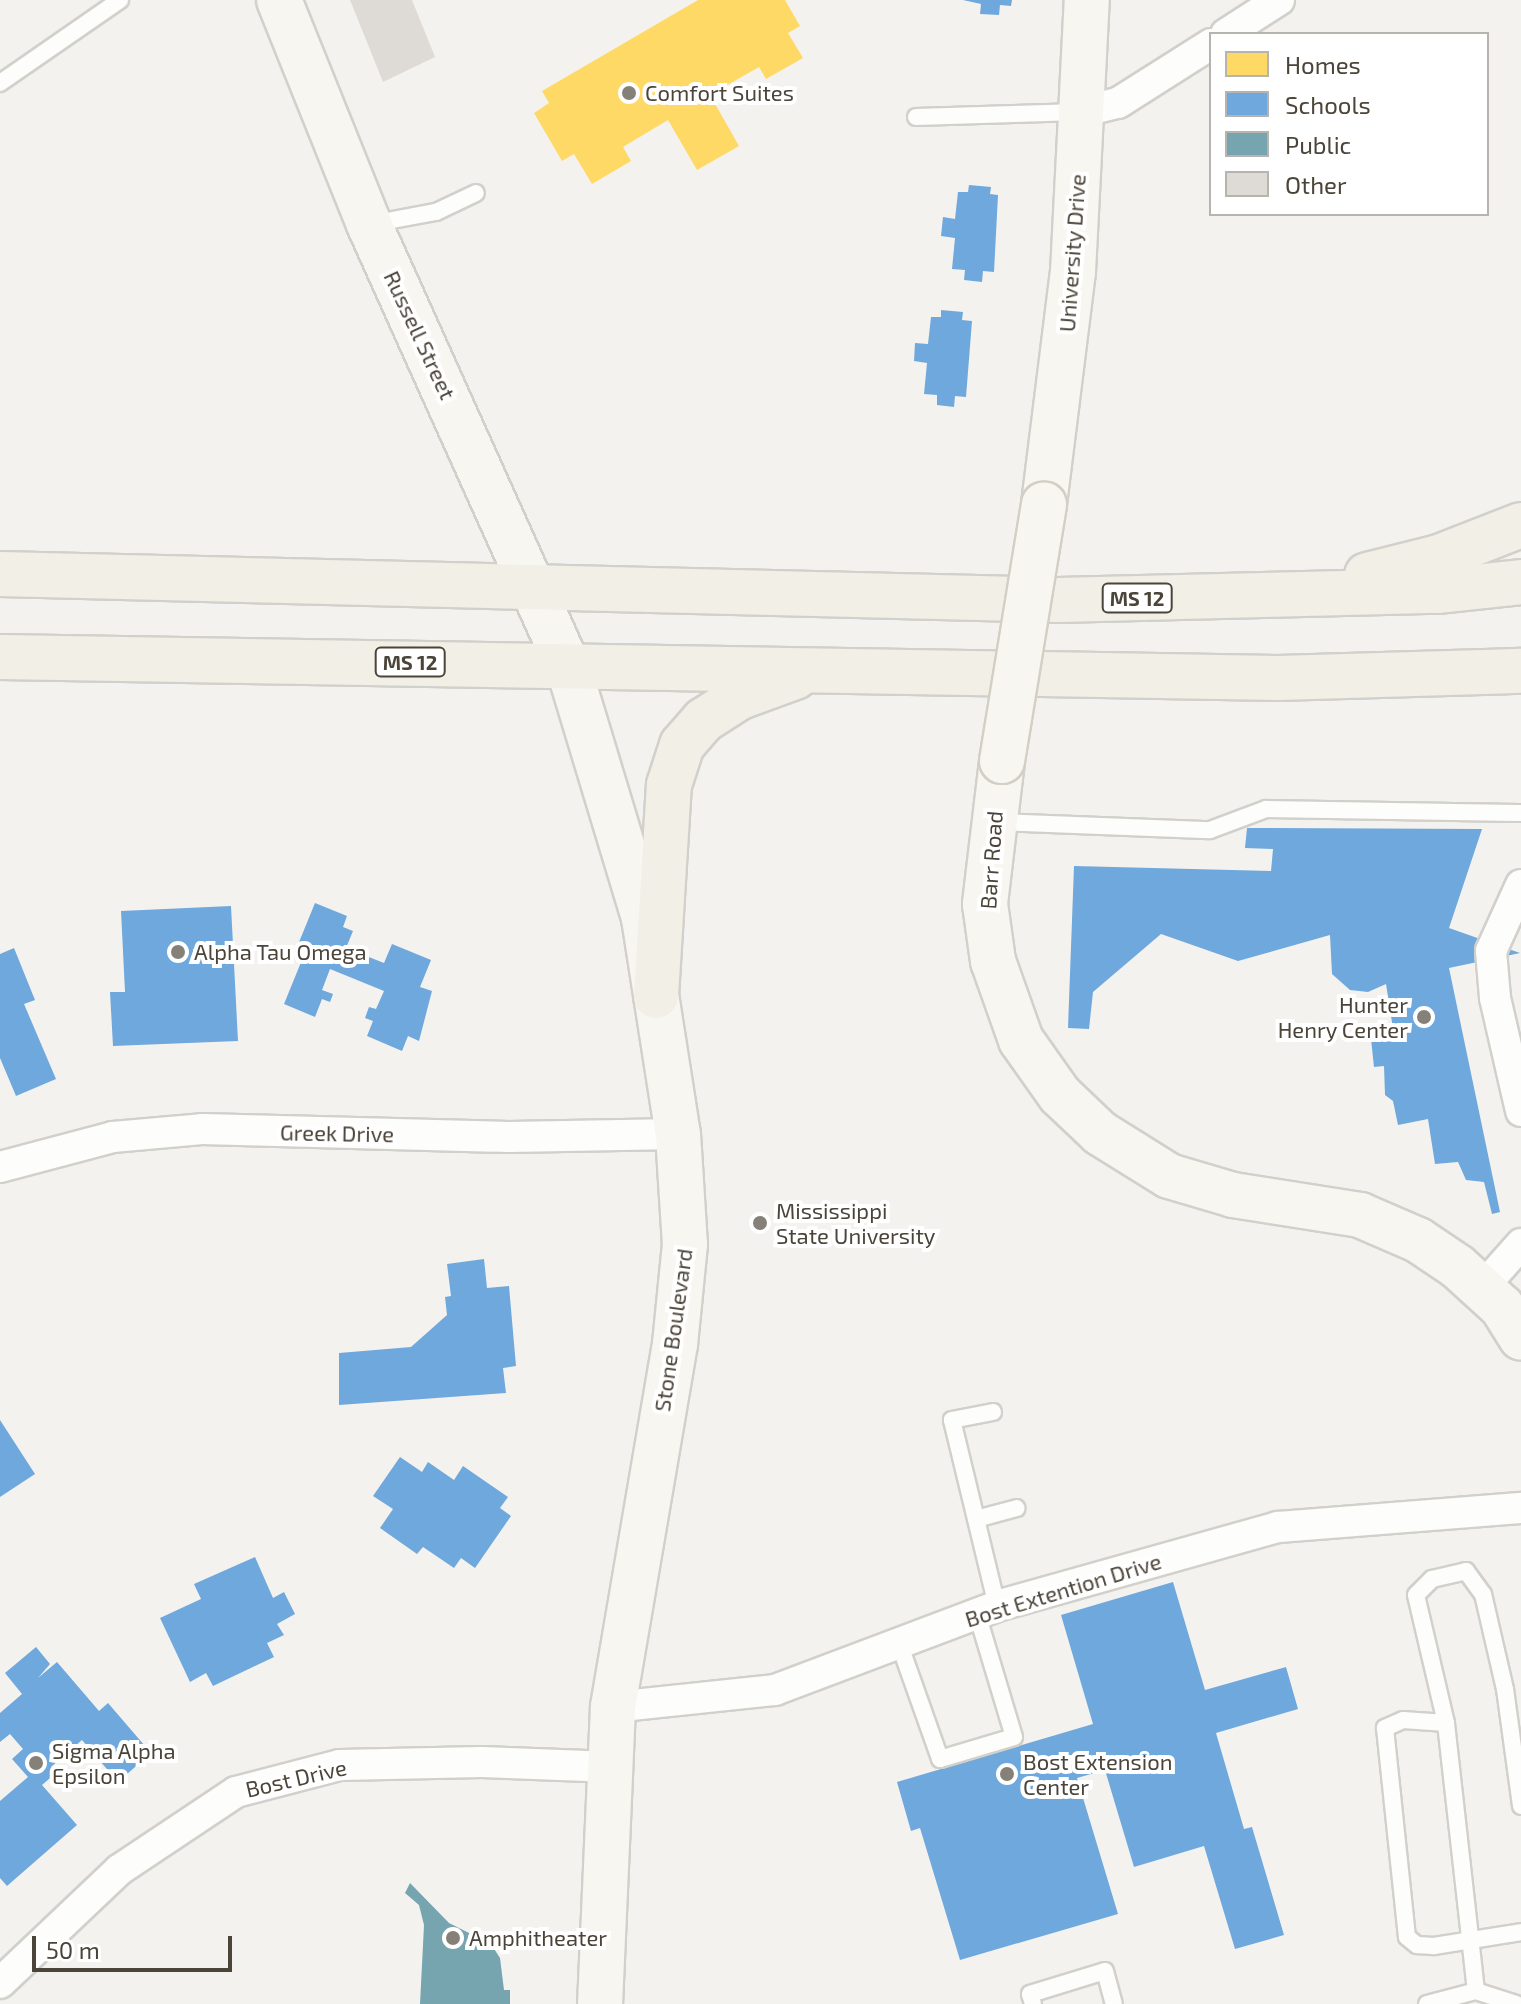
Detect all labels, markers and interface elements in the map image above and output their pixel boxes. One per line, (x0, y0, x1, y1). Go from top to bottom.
legend (1209, 32, 1489, 216)
text: Homes (1285, 50, 1361, 79)
place label: Comfort Suites (645, 80, 794, 106)
marker: Comfort Suites (620, 84, 638, 102)
text: Schools (1285, 90, 1371, 119)
text: Public (1285, 130, 1351, 159)
text: Other (1285, 170, 1347, 199)
street label: University Drive (1053, 173, 1091, 333)
street label: Russell Street (379, 266, 461, 404)
road number: MS 12 (1101, 582, 1173, 614)
road number: MS 12 (374, 646, 446, 678)
street label: Barr Road (974, 810, 1008, 910)
place label: Alpha Tau Omega (194, 939, 367, 965)
marker: Alpha Tau Omega (169, 943, 187, 961)
place label: Hunter Henry Center (1277, 991, 1408, 1042)
marker: Hunter Henry Center (1415, 1008, 1433, 1026)
street label: Greek Drive (280, 1119, 394, 1147)
place label: Mississippi State University (776, 1197, 935, 1248)
marker: Mississippi State University (751, 1214, 769, 1232)
street label: Stone Boulevard (648, 1247, 698, 1413)
street label: Bost Extention Drive (962, 1548, 1164, 1632)
place label: Sigma Alpha Epsilon (52, 1737, 176, 1788)
place label: Bost Extension Center (1023, 1748, 1172, 1800)
marker: Sigma Alpha Epsilon (27, 1754, 45, 1772)
street label: Bost Drive (243, 1754, 349, 1802)
marker: Bost Extension Center (998, 1765, 1016, 1783)
scale bar (36, 1920, 236, 1970)
place label: Amphitheater (469, 1925, 607, 1951)
marker: Amphitheater (444, 1929, 462, 1947)
text: 50 m (46, 1935, 100, 1964)

